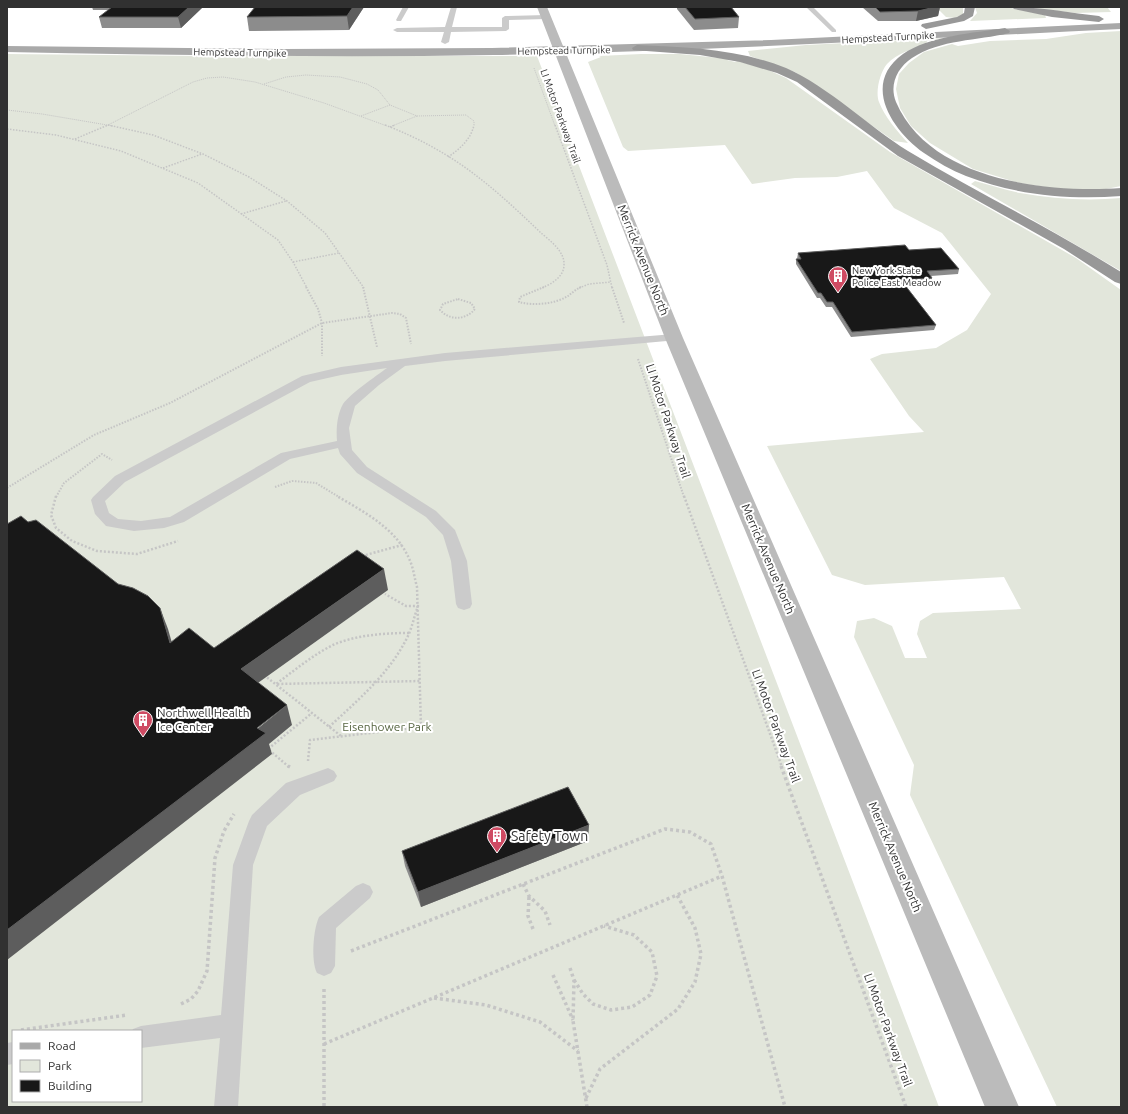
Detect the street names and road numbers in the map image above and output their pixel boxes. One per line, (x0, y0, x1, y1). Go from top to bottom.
street label: Hempstead Turnpike (841, 30, 935, 45)
street label: Hempstead Turnpike (517, 44, 611, 57)
street label: Hempstead Turnpike (193, 46, 287, 59)
street label: LI Motor Parkway Trail (538, 68, 583, 165)
street label: Merrick Avenue North (615, 203, 672, 317)
street label: LI Motor Parkway Trail (644, 362, 693, 480)
street label: Merrick Avenue North (739, 502, 798, 616)
street label: LI Motor Parkway Trail (750, 668, 803, 784)
street label: Merrick Avenue North (866, 800, 925, 914)
street label: LI Motor Parkway Trail (862, 972, 915, 1088)

